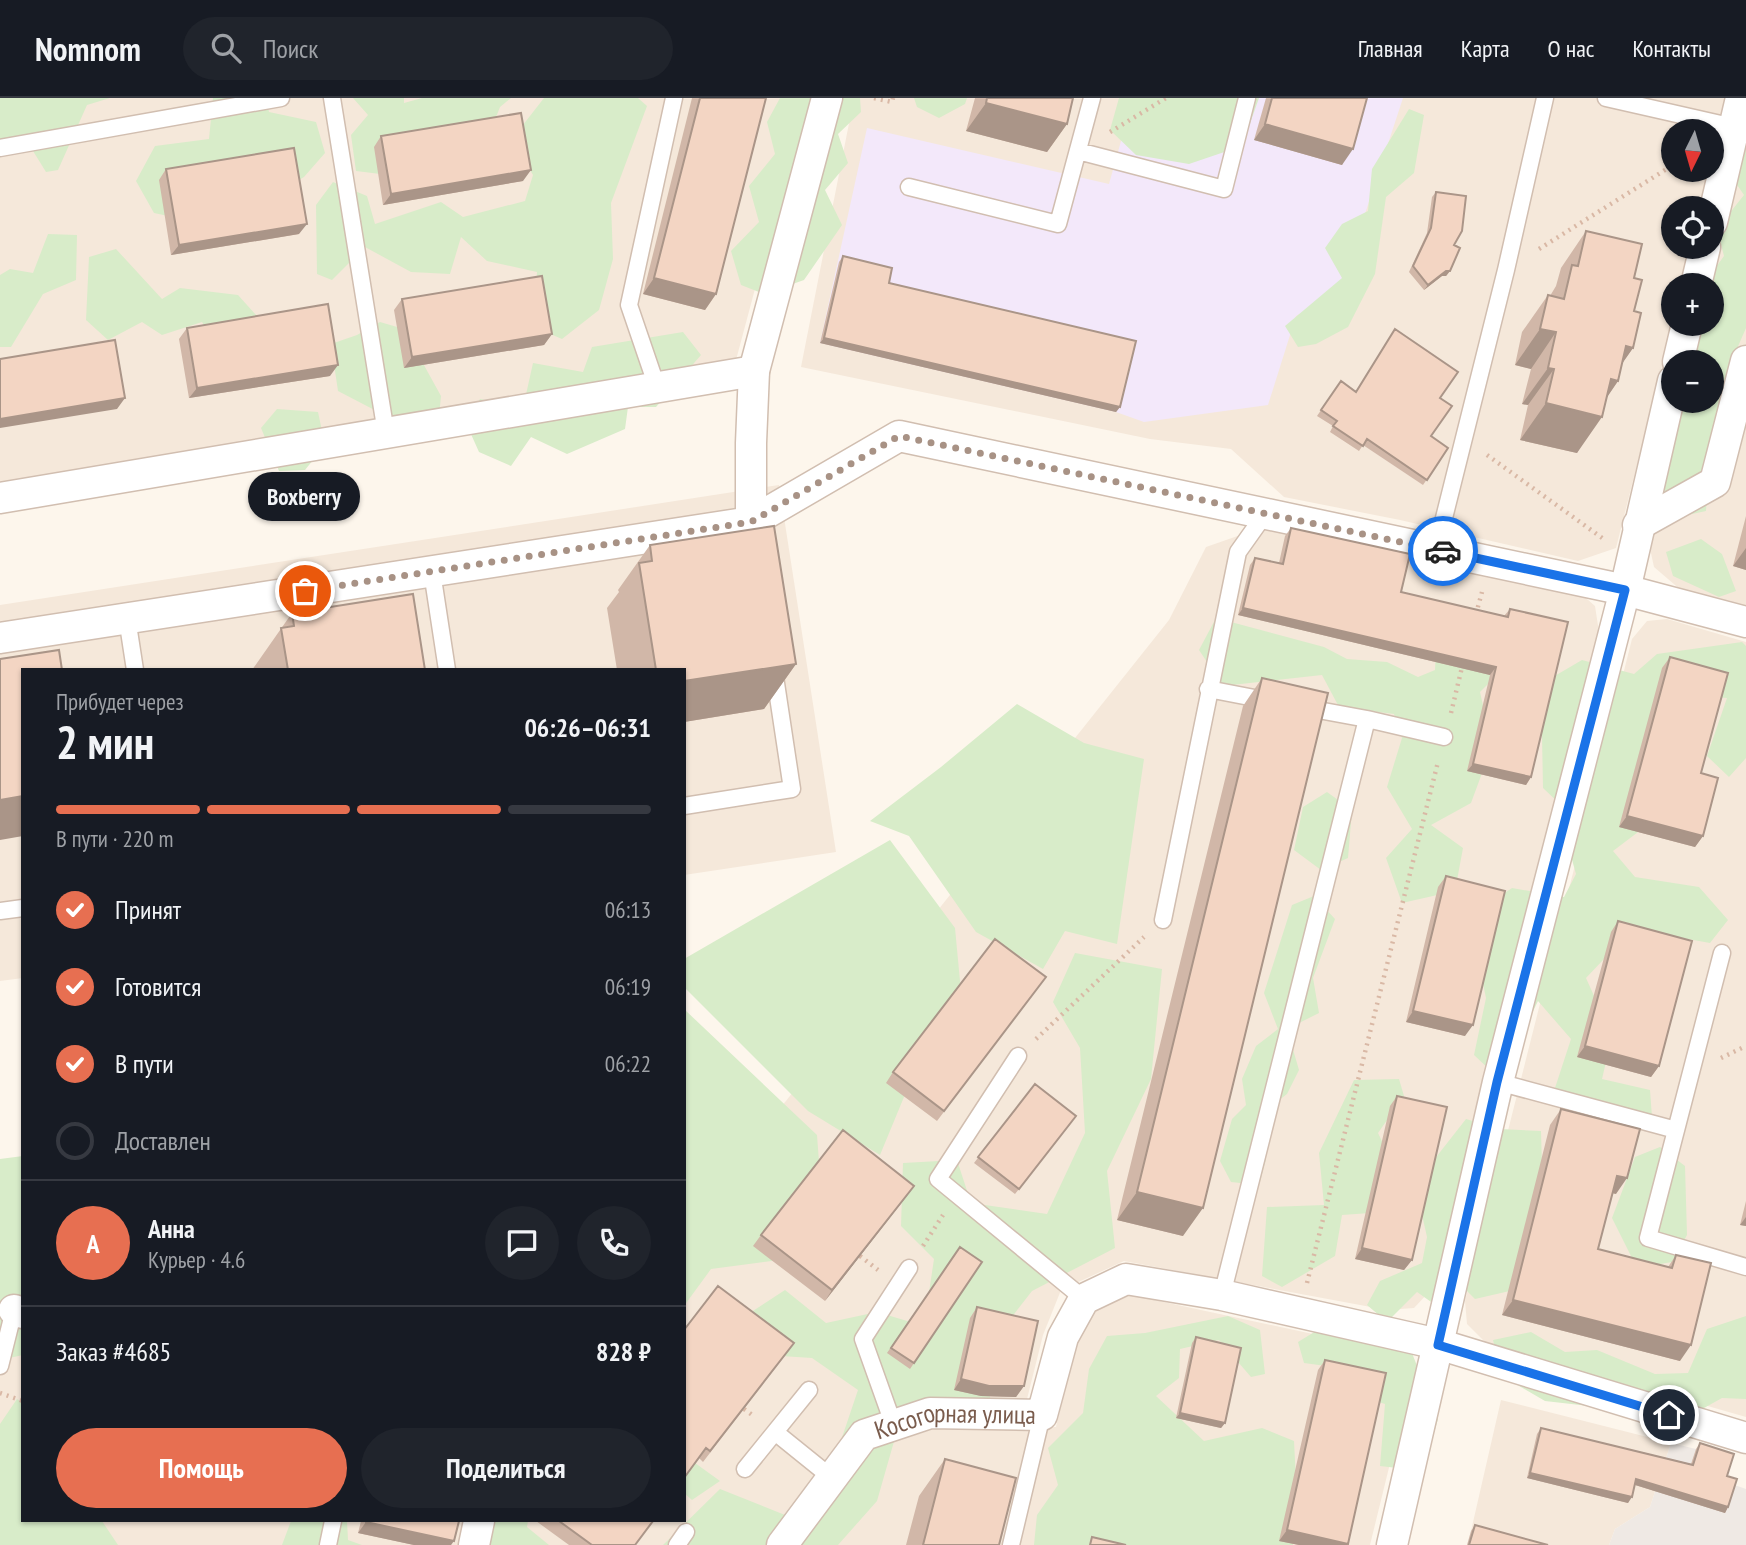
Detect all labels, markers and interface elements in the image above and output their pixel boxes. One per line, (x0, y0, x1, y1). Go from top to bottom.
search box (183, 17, 673, 80)
text: Nomnom (35, 27, 141, 70)
icon: search (207, 29, 245, 67)
text: Поиск (263, 32, 318, 65)
text: Главная (1358, 33, 1423, 64)
text: Карта (1461, 33, 1510, 64)
text: О нас (1548, 33, 1594, 64)
text: Контакты (1632, 33, 1711, 64)
north arrow (1661, 119, 1724, 182)
map controls (1661, 119, 1724, 413)
button: locate (1661, 196, 1724, 259)
button: + (1661, 273, 1724, 336)
button: − (1661, 350, 1724, 413)
callout: Boxberry (249, 472, 361, 521)
text: Boxberry (267, 482, 341, 511)
courier (1408, 516, 1478, 586)
icon: car (1424, 532, 1462, 570)
pin (275, 561, 335, 621)
icon: bag (286, 572, 324, 610)
text: Прибудет через (56, 687, 184, 716)
text: 06:26–06:31 (524, 711, 651, 744)
text: 2 мин (56, 712, 154, 772)
text: В пути · 220 m (56, 824, 173, 853)
icon: check (56, 891, 94, 929)
text: Принят (115, 893, 181, 926)
text: 06:13 (605, 895, 651, 924)
icon: check (56, 968, 94, 1006)
text: Готовится (115, 970, 201, 1003)
text: 06:19 (605, 972, 651, 1001)
icon: check (56, 1045, 94, 1083)
text: В пути (115, 1047, 174, 1080)
text: 06:22 (605, 1049, 651, 1078)
text: Доставлен (115, 1124, 211, 1157)
button: chat (485, 1206, 559, 1280)
button: phone (577, 1206, 651, 1280)
text: Анна (148, 1212, 195, 1245)
text: А (86, 1227, 100, 1260)
text: Курьер · 4.6 (148, 1245, 245, 1274)
text: Заказ #4685 (56, 1335, 171, 1368)
text: 828 ₽ (596, 1335, 651, 1368)
pin (1639, 1385, 1699, 1445)
street label: Косогорная улица (870, 1396, 1036, 1446)
icon: home (1650, 1396, 1688, 1434)
button: Помощь (56, 1428, 347, 1508)
button: Поделиться (361, 1428, 651, 1508)

